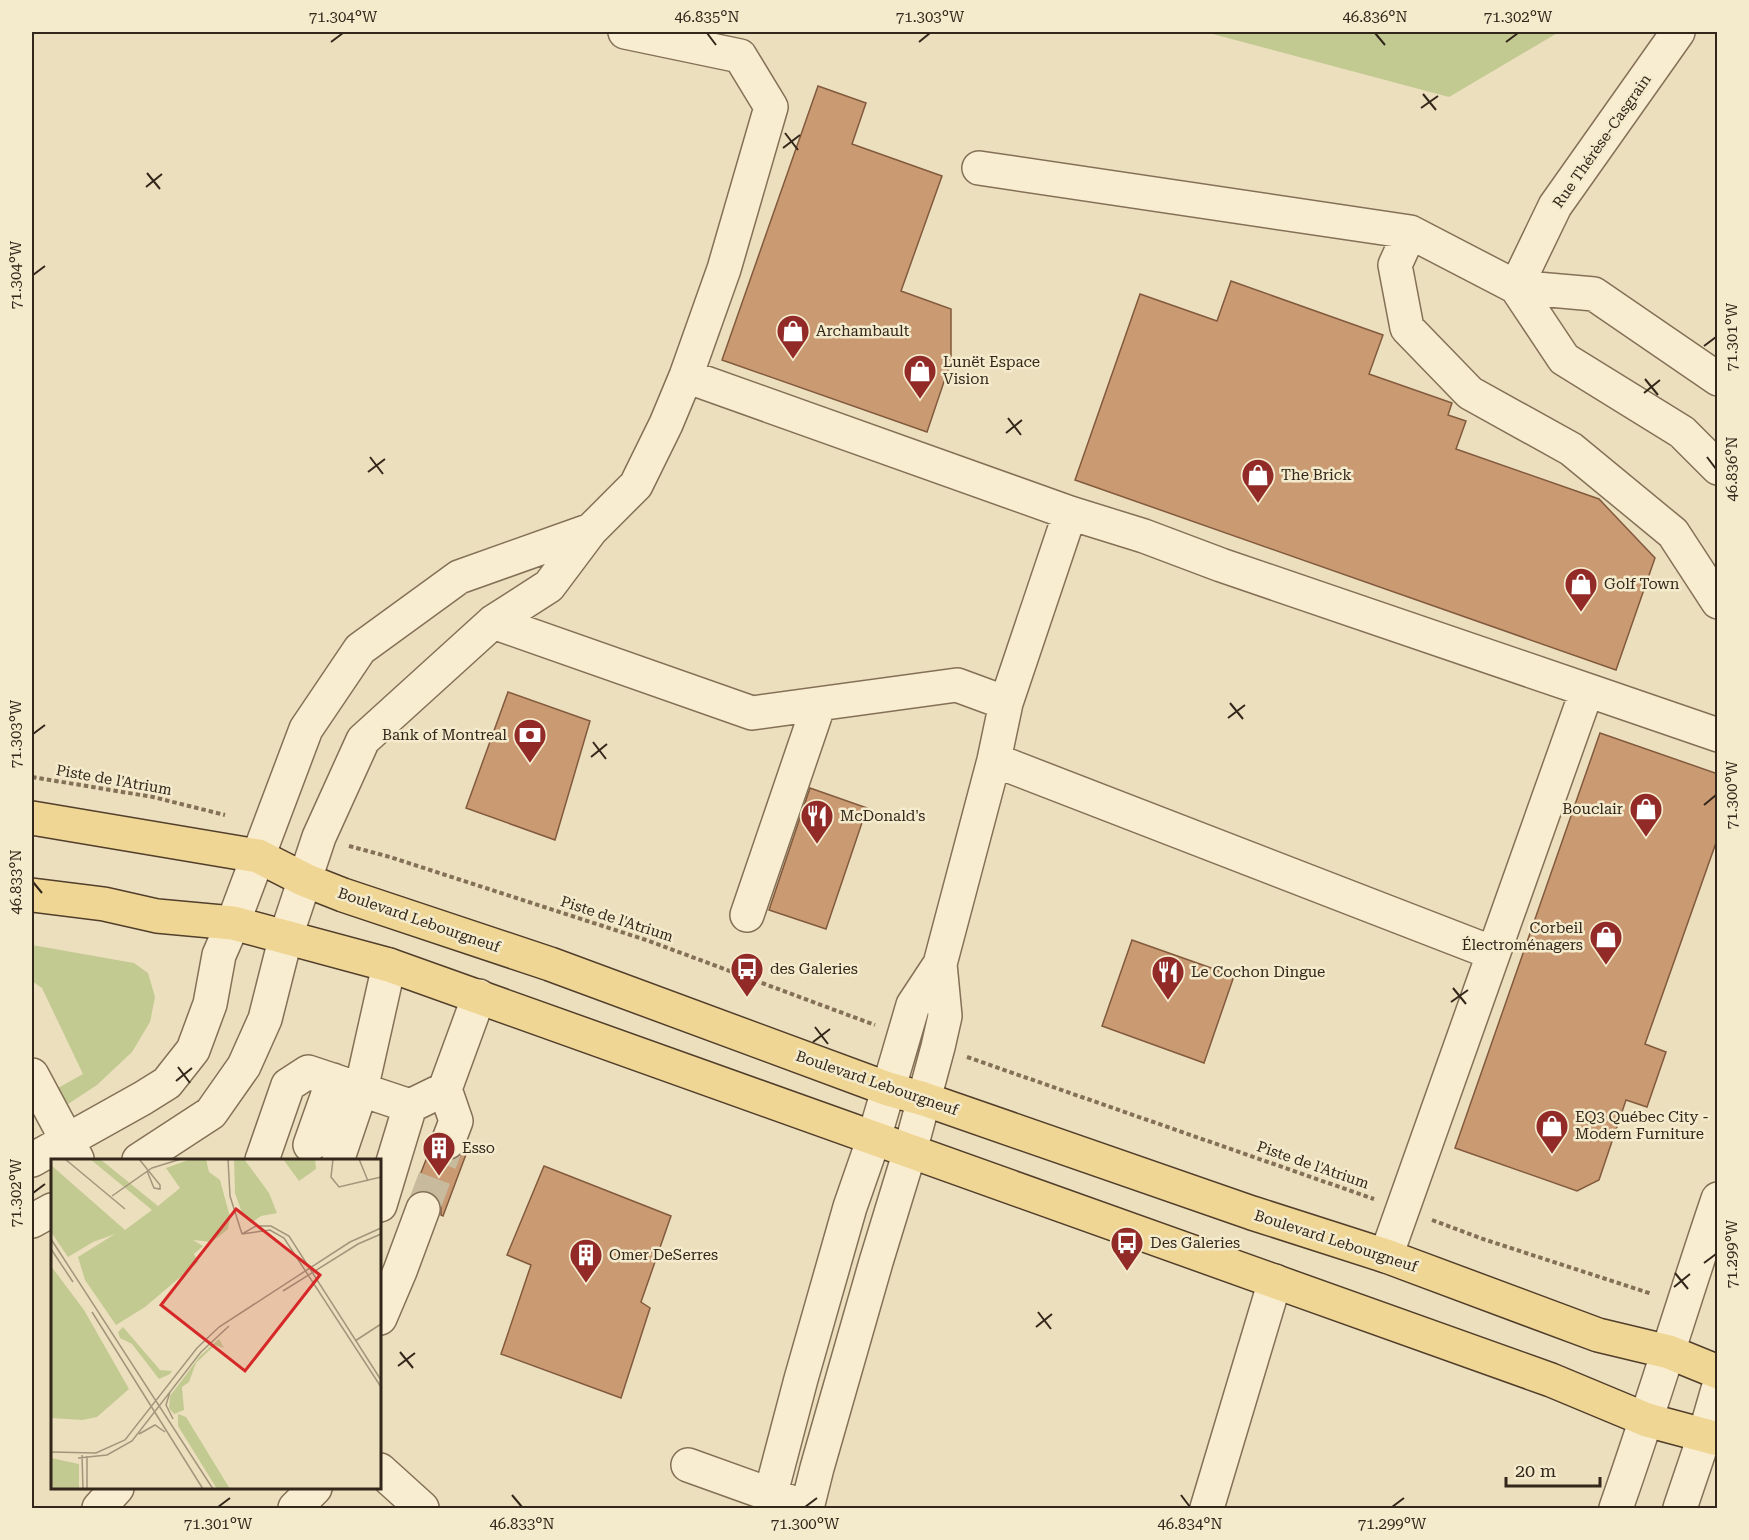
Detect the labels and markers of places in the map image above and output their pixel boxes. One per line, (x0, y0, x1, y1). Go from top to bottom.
shop icon: Archambault (775, 313, 811, 360)
place label: Archambault (816, 322, 910, 340)
shop icon: Lunët Espace Vision (902, 353, 938, 400)
place label: Lunët Espace Vision (943, 353, 1040, 388)
shop icon: The Brick (1240, 457, 1276, 504)
place label: The Brick (1281, 466, 1352, 484)
shop icon: Golf Town (1563, 566, 1599, 613)
place label: Golf Town (1604, 575, 1680, 593)
bank icon: Bank of Montreal (512, 717, 548, 764)
place label: Bank of Montreal (382, 726, 507, 744)
shop icon: Bouclair (1628, 791, 1664, 838)
restaurant icon: McDonald's (799, 798, 835, 845)
place label: Bouclair (1562, 800, 1623, 818)
place label: McDonald's (840, 807, 926, 825)
place label: Corbeil Électroménagers (1462, 919, 1583, 954)
shop icon: Corbeil Électroménagers (1588, 919, 1624, 966)
bus stop icon: des Galeries (729, 951, 765, 998)
restaurant icon: Le Cochon Dingue (1150, 954, 1186, 1001)
place label: des Galeries (770, 960, 858, 978)
place label: Le Cochon Dingue (1191, 963, 1325, 981)
shop icon: EQ3 Québec City - Modern Furniture (1534, 1108, 1570, 1155)
place label: EQ3 Québec City - Modern Furniture (1575, 1108, 1709, 1143)
building icon: Esso (421, 1130, 457, 1177)
place label: Esso (462, 1139, 495, 1157)
bus stop icon: Des Galeries (1109, 1225, 1145, 1272)
place label: Des Galeries (1150, 1234, 1240, 1252)
building icon: Omer DeSerres (568, 1237, 604, 1284)
place label: Omer DeSerres (609, 1246, 718, 1264)

